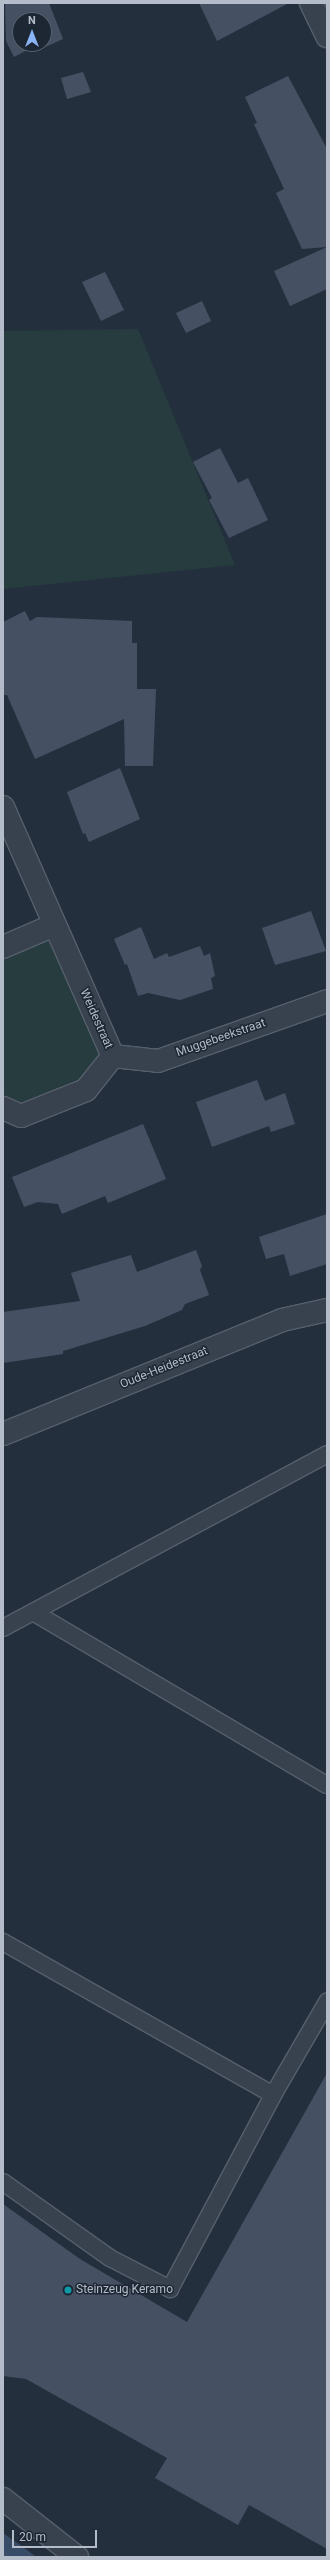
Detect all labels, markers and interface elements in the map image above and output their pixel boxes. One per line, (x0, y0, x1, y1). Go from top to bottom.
north arrow (12, 12, 52, 52)
text: N (28, 14, 36, 27)
street label: Weidestraat (76, 987, 116, 1051)
street label: Muggebeekstraat (174, 1016, 268, 1060)
street label: Oude-Heidestraat (118, 1344, 210, 1392)
place label: Steinzeug Keramo (76, 2283, 173, 2297)
marker: Steinzeug Keramo (63, 2285, 73, 2295)
scale bar (14, 2522, 99, 2548)
text: 20 m (19, 2530, 46, 2544)

